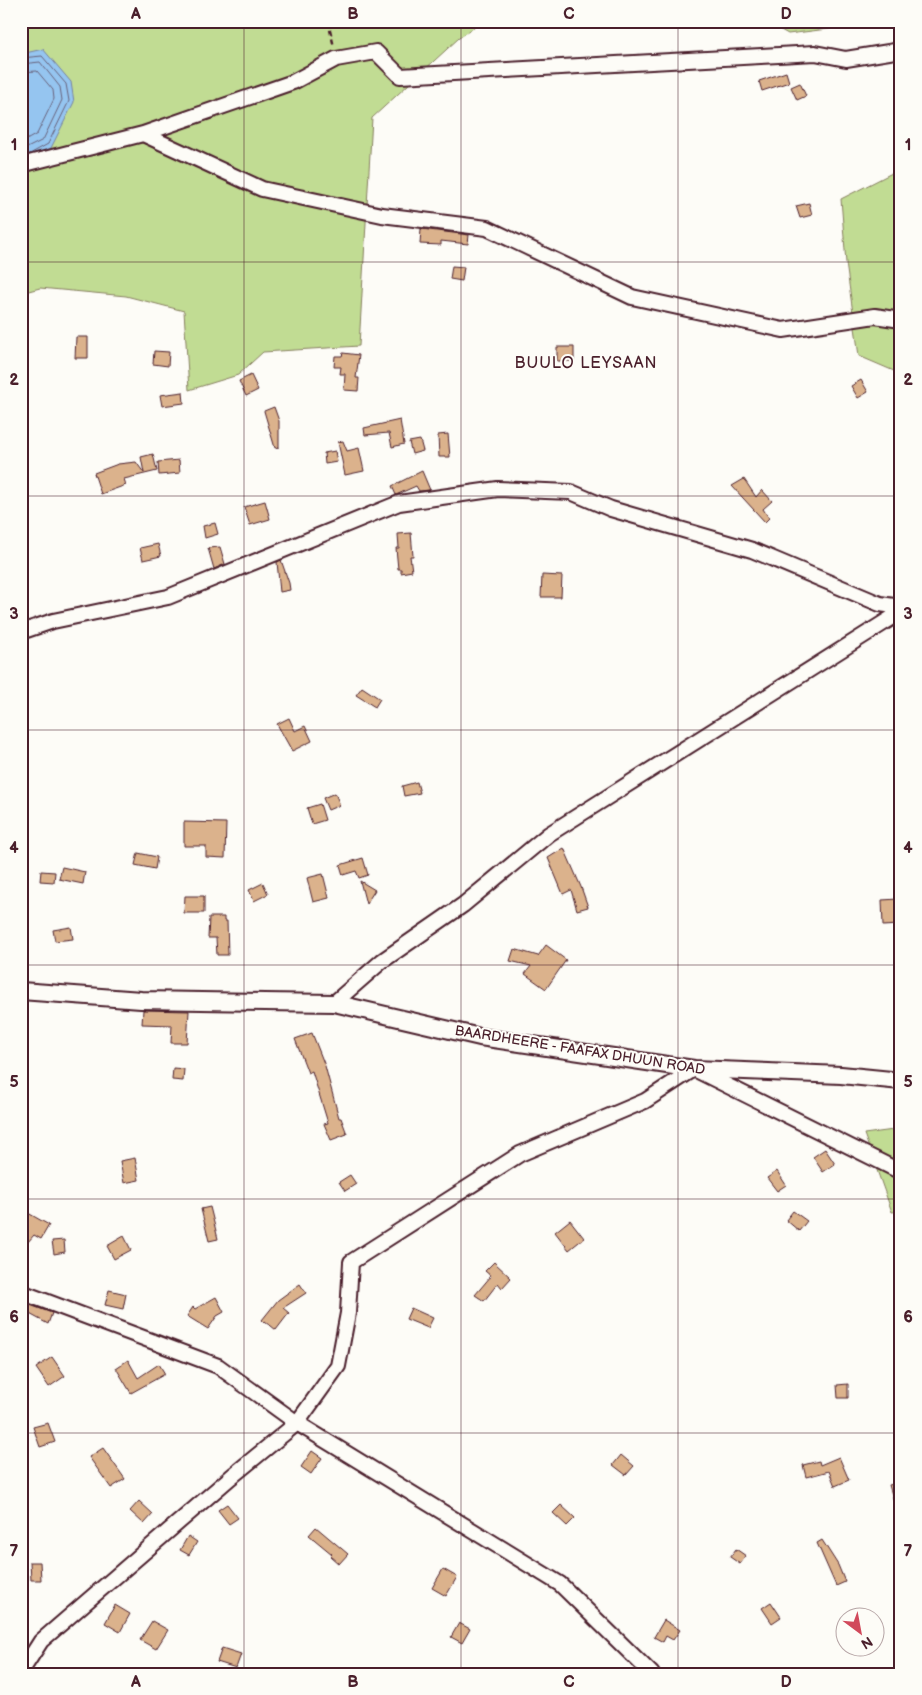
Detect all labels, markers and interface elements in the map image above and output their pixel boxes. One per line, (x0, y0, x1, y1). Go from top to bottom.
text: A (130, 5, 141, 24)
text: B (347, 5, 359, 24)
text: C (563, 5, 575, 24)
text: D (780, 5, 792, 24)
text: 1 (11, 136, 17, 155)
text: 1 (905, 136, 911, 155)
district label: BUULO LEYSAAN (514, 354, 658, 373)
text: 2 (9, 371, 19, 390)
text: 2 (903, 371, 913, 390)
text: 3 (9, 605, 19, 624)
text: 3 (903, 605, 913, 624)
text: 4 (9, 839, 19, 858)
text: 4 (903, 839, 913, 858)
street label: BAARDHEERE - FAAFAX DHUUN ROAD (454, 1022, 706, 1078)
text: 5 (9, 1073, 19, 1092)
text: 5 (903, 1073, 913, 1092)
text: 6 (9, 1308, 19, 1327)
text: 6 (903, 1308, 913, 1327)
text: 7 (10, 1542, 19, 1561)
text: 7 (904, 1542, 913, 1561)
north arrow (834, 1608, 884, 1658)
text: N (858, 1633, 876, 1653)
text: A (130, 1673, 141, 1692)
text: B (347, 1673, 359, 1692)
text: C (563, 1673, 575, 1692)
text: D (780, 1673, 792, 1692)

